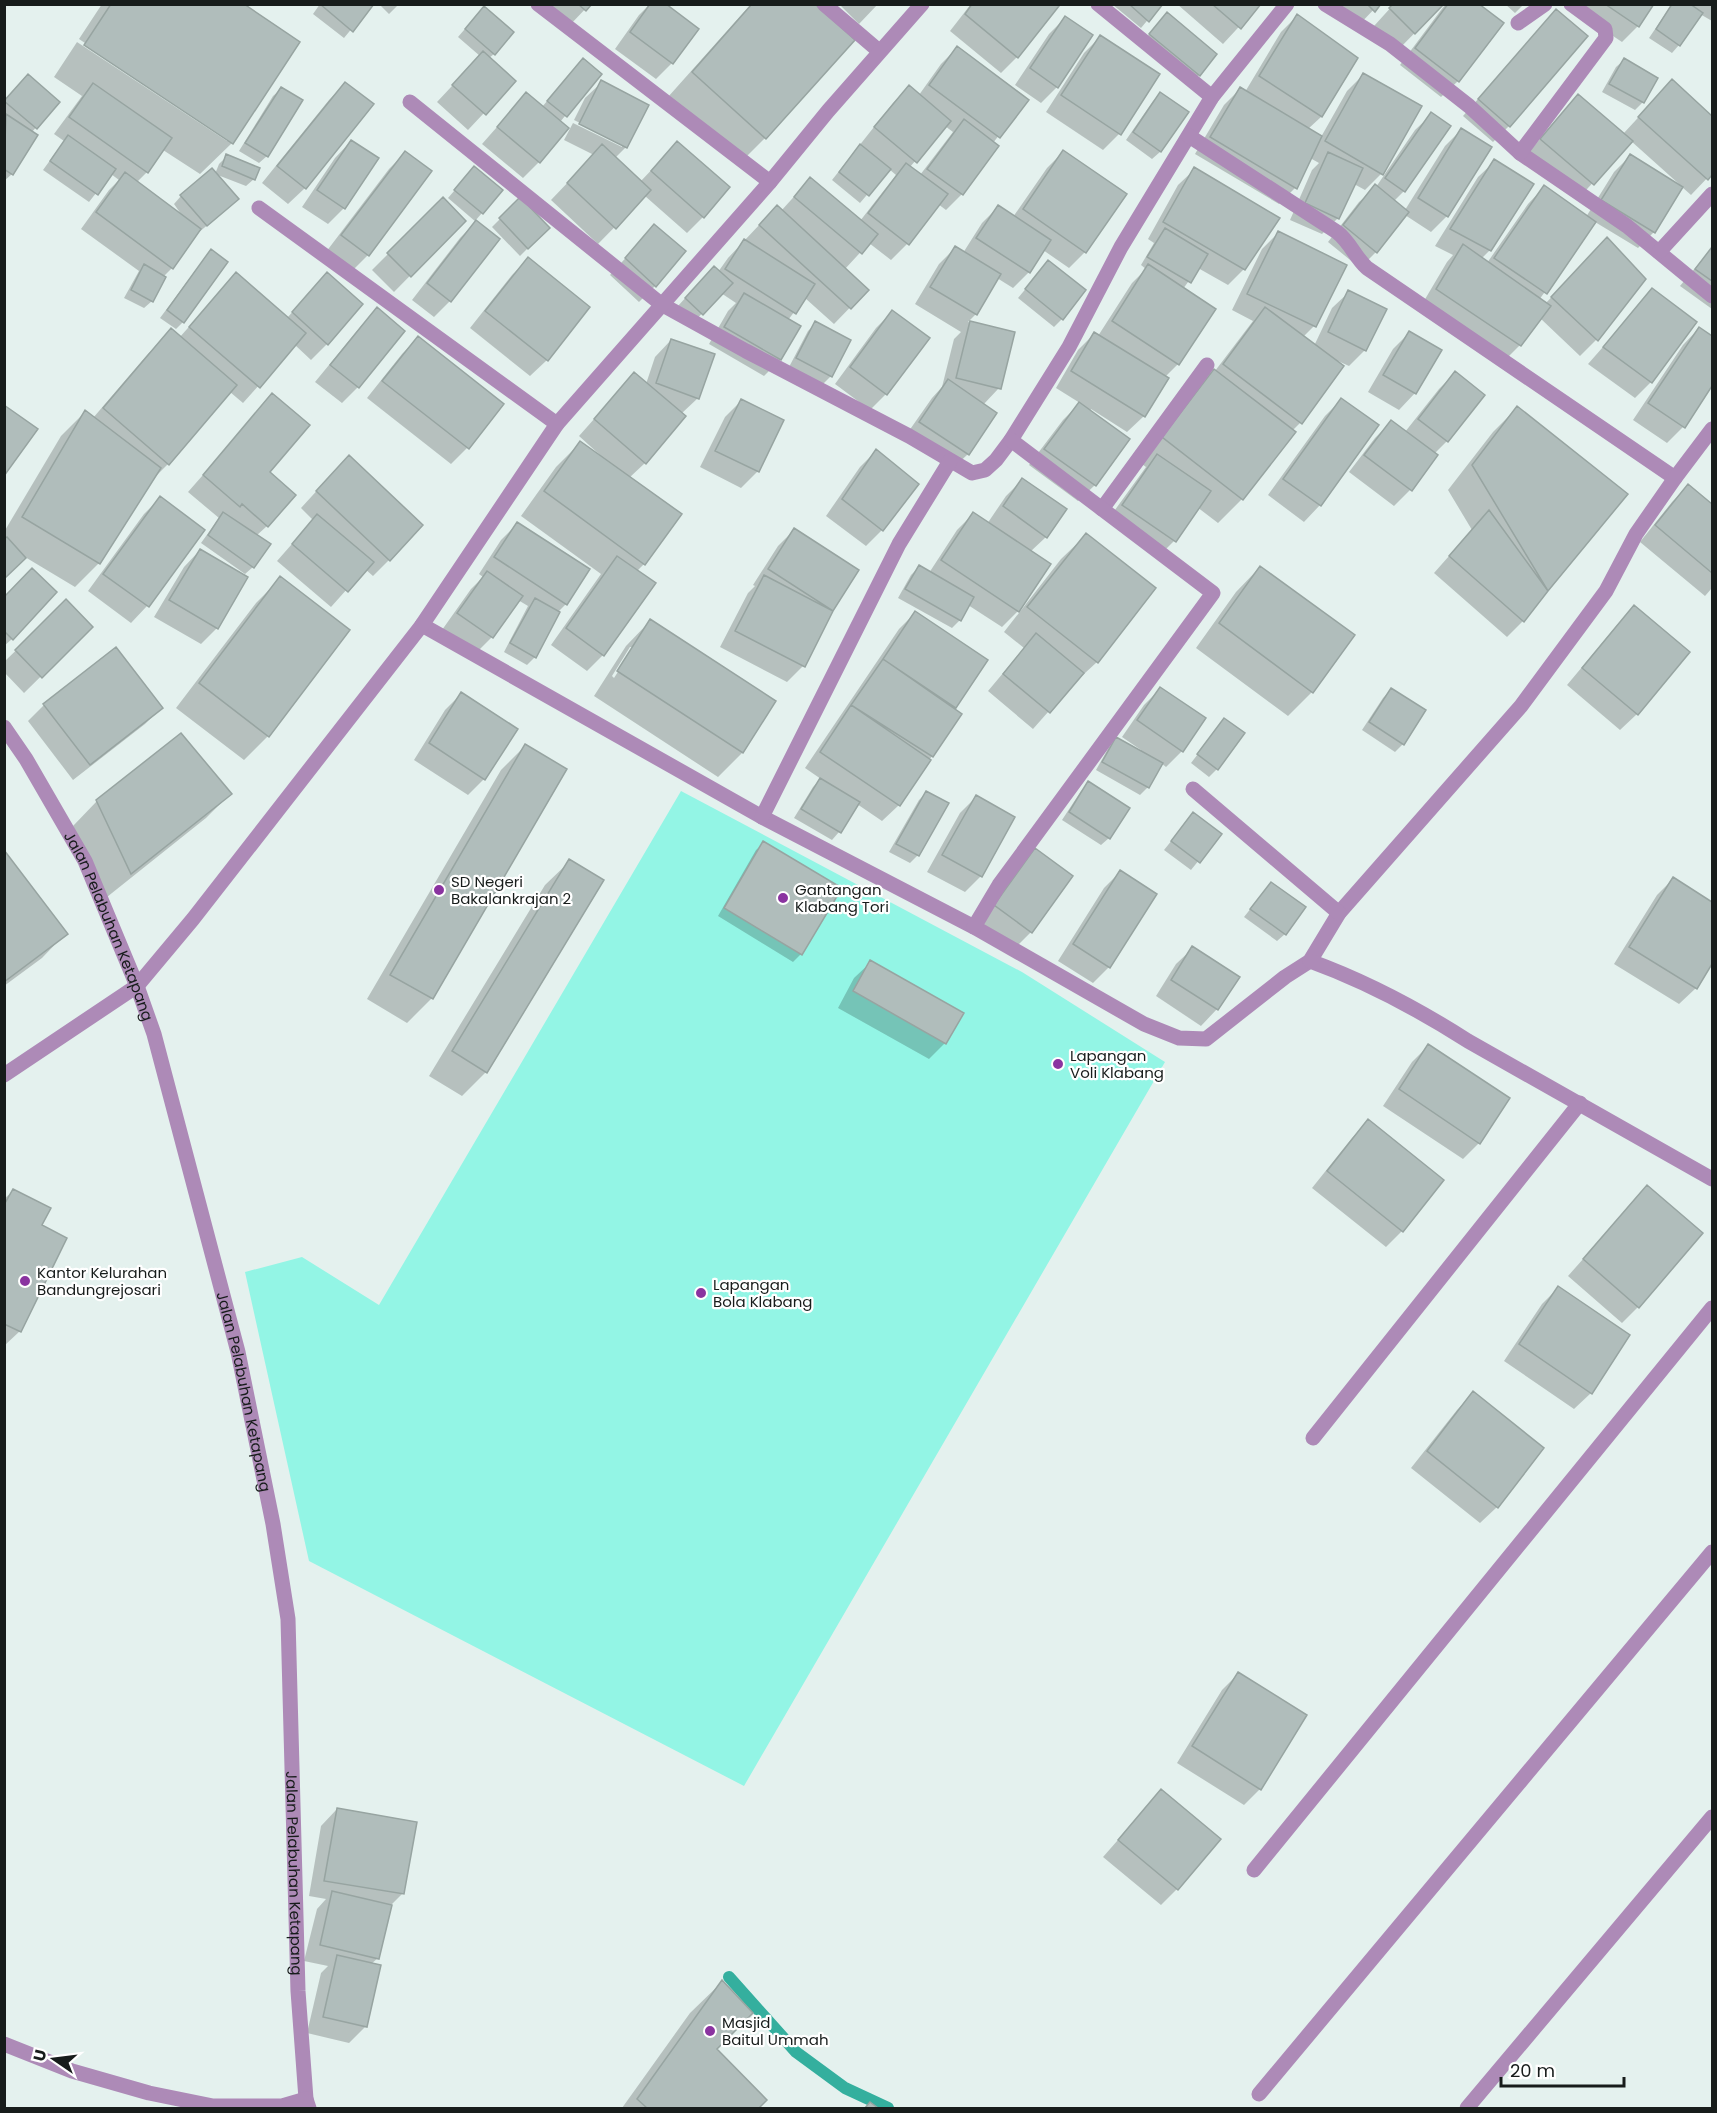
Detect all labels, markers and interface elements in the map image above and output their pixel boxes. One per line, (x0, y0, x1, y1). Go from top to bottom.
street label: Jalan Pelabuhan Ketapang (59, 827, 159, 1024)
place label: SD Negeri Bakalankrajan 2 (451, 871, 571, 909)
place label: Gantangan Klabang Tori (795, 879, 889, 917)
marker: SD Negeri Bakalankrajan 2 (432, 883, 446, 897)
marker: Gantangan Klabang Tori (776, 891, 790, 905)
place label: Lapangan Voli Klabang (1070, 1045, 1164, 1083)
marker: Lapangan Voli Klabang (1051, 1057, 1065, 1071)
place label: Kantor Kelurahan Bandungrejosari (37, 1262, 167, 1300)
marker: Kantor Kelurahan Bandungrejosari (18, 1274, 32, 1288)
place label: Lapangan Bola Klabang (713, 1274, 812, 1312)
marker: Lapangan Bola Klabang (694, 1286, 708, 1300)
street label: Jalan Pelabuhan Ketapang (212, 1289, 277, 1494)
street label: Jalan Pelabuhan Ketapang (282, 1771, 308, 1976)
place label: Masjid Baitul Ummah (722, 2012, 829, 2050)
marker: Masjid Baitul Ummah (703, 2024, 717, 2038)
north arrow (24, 2029, 84, 2089)
text: U (27, 2047, 52, 2064)
scale bar (1501, 2050, 1624, 2088)
text: 20 m (1510, 2058, 1555, 2083)

